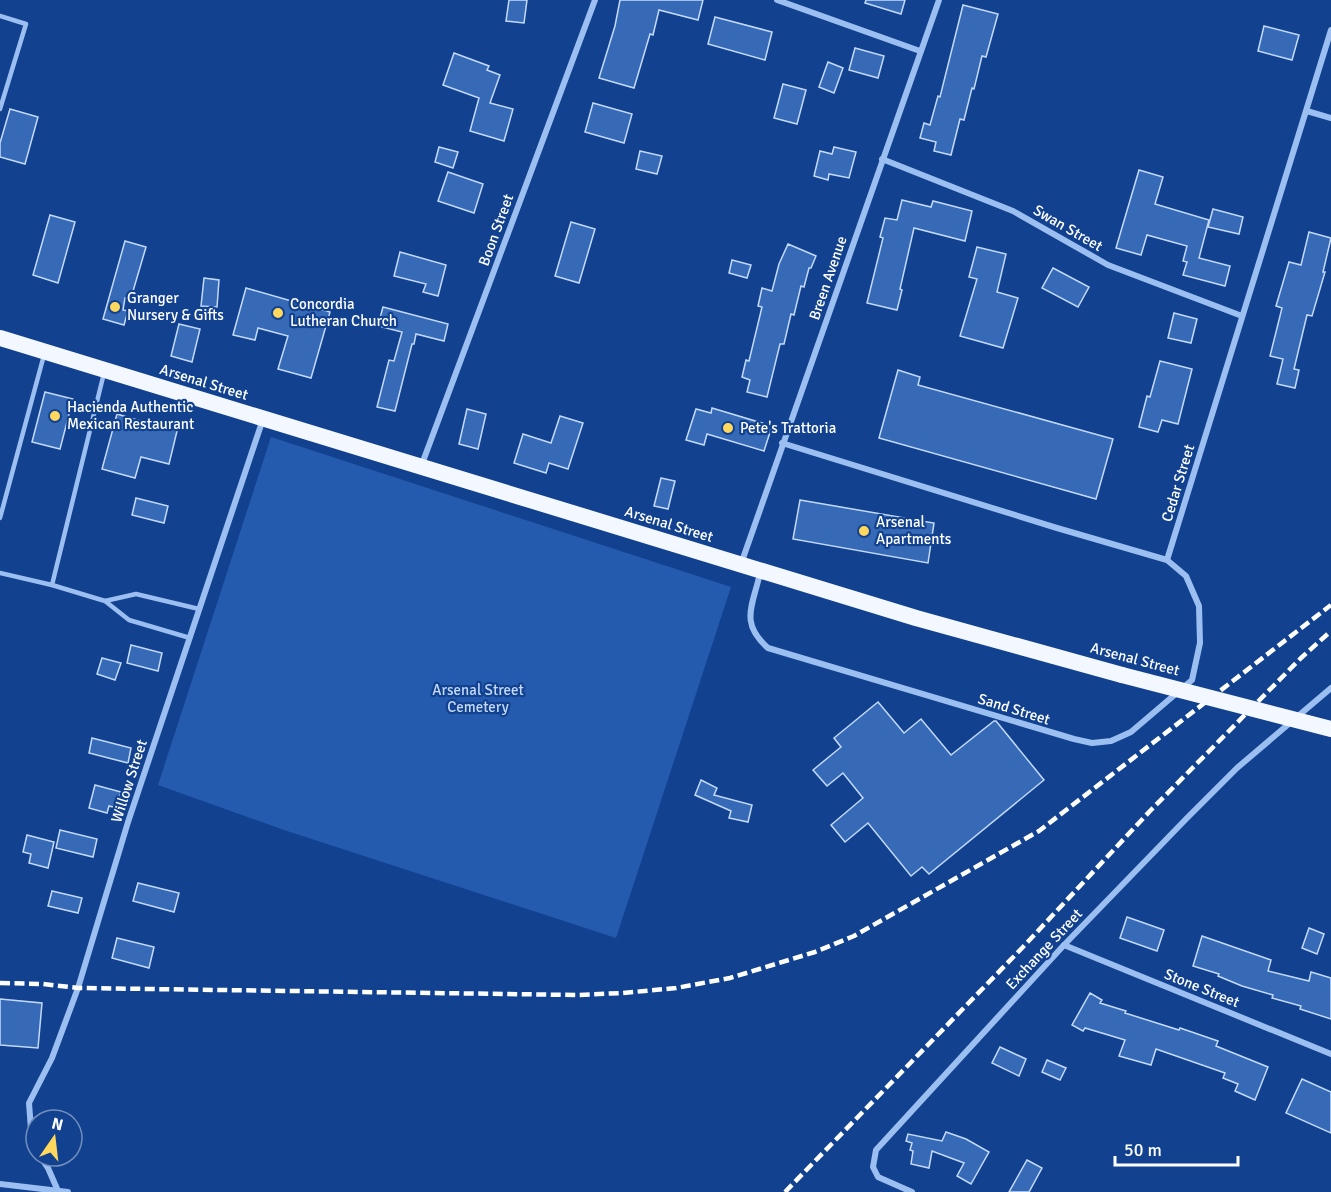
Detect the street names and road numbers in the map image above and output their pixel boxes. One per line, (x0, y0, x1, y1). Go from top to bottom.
street label: Boon Street (475, 192, 517, 268)
street label: Swan Street (1030, 201, 1106, 255)
street label: Breen Avenue (805, 234, 851, 322)
street label: Arsenal Street (158, 360, 250, 404)
street label: Cedar Street (1158, 442, 1198, 524)
street label: Arsenal Street (623, 502, 715, 546)
street label: Arsenal Street (1089, 638, 1181, 680)
street label: Sand Street (976, 690, 1052, 728)
street label: Willow Street (107, 737, 151, 825)
street label: Exchange Street (1002, 905, 1086, 993)
street label: Stone Street (1162, 965, 1242, 1011)

